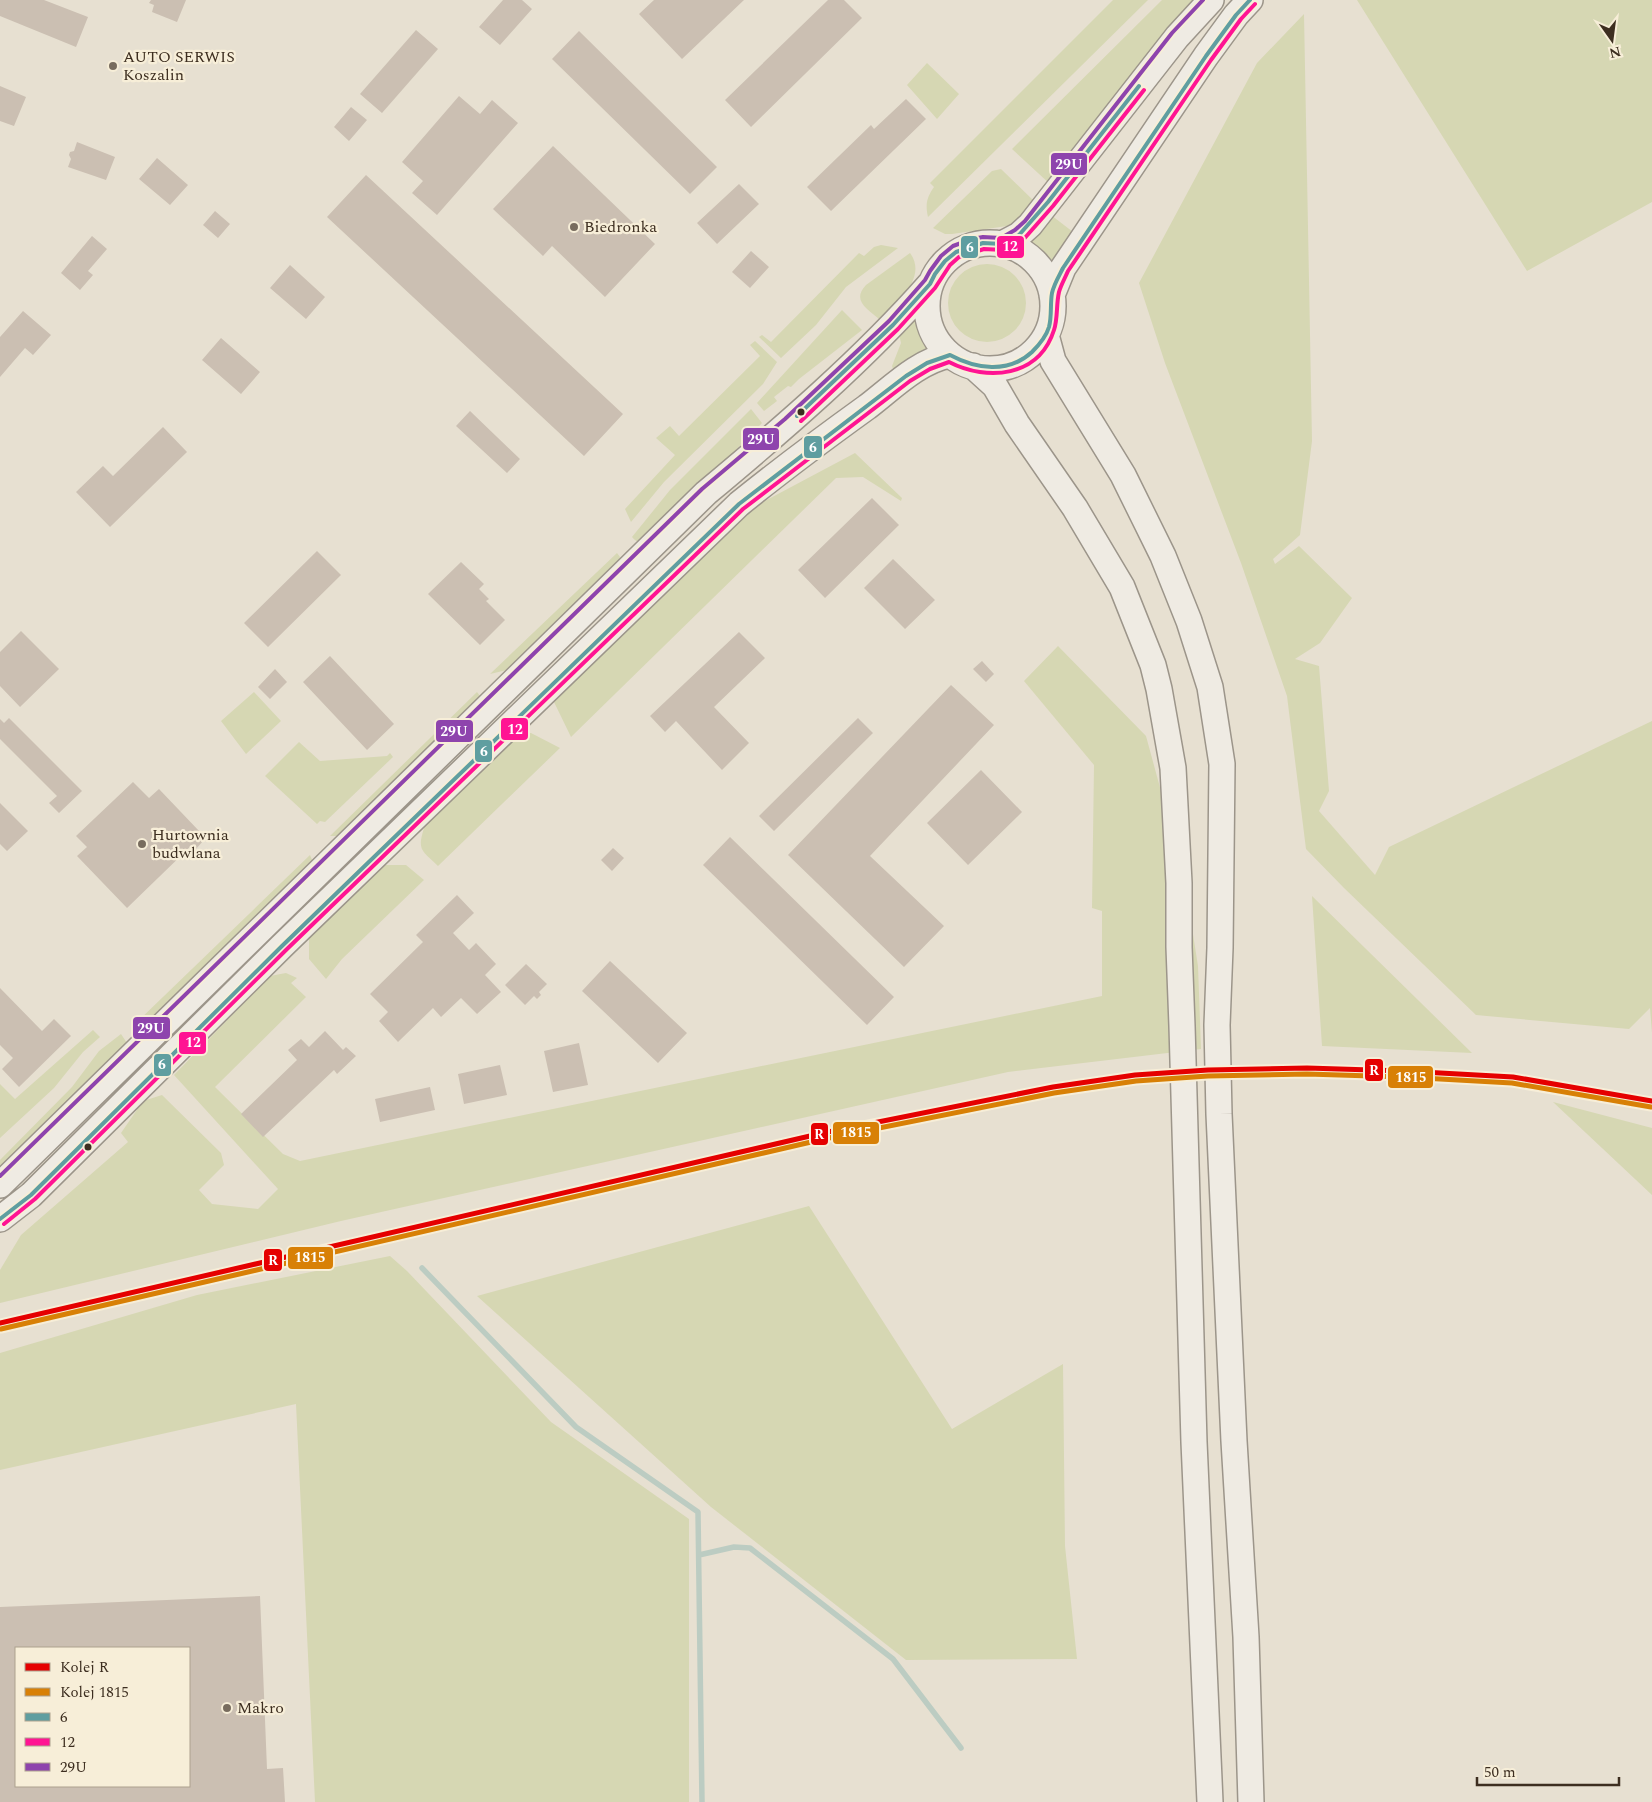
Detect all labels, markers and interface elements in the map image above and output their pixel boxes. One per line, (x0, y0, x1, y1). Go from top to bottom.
north arrow (1587, 15, 1637, 65)
text: N (1607, 41, 1623, 64)
place label: AUTO SERWIS Koszalin (123, 45, 235, 87)
marker: AUTO SERWIS Koszalin (107, 60, 119, 72)
line badge: 29U (1050, 152, 1088, 176)
text: 29U (1055, 154, 1083, 175)
place label: Biedronka (584, 215, 657, 239)
marker: Biedronka (568, 221, 580, 233)
line badge: 6 (960, 235, 979, 259)
line badge: 12 (996, 235, 1025, 259)
text: 12 (1002, 236, 1018, 257)
text: 6 (966, 237, 974, 258)
unlabelled marker (796, 407, 806, 417)
line badge: 29U (742, 427, 780, 451)
text: 29U (747, 429, 775, 450)
line badge: 6 (803, 435, 823, 459)
text: 6 (809, 437, 817, 458)
line badge: 12 (500, 717, 529, 741)
line badge: 29U (435, 719, 474, 743)
text: 12 (507, 719, 523, 740)
text: 29U (440, 721, 468, 742)
line badge: 6 (474, 739, 493, 763)
text: 6 (480, 741, 488, 762)
place label: Hurtownia budwlana (152, 823, 229, 865)
marker: Hurtownia budwlana (136, 838, 148, 850)
line badge: 29U (132, 1016, 171, 1040)
text: 29U (137, 1018, 165, 1039)
line badge: 12 (178, 1031, 207, 1055)
text: 12 (185, 1032, 201, 1053)
line badge: 6 (153, 1053, 172, 1077)
text: 6 (158, 1054, 166, 1075)
line badge: R (1364, 1058, 1384, 1082)
text: R (1369, 1060, 1380, 1081)
line badge: 1815 (1387, 1065, 1434, 1089)
text: 1815 (1395, 1067, 1427, 1088)
line badge: 1815 (832, 1121, 880, 1145)
line badge: R (810, 1122, 829, 1146)
text: 1815 (840, 1122, 872, 1143)
text: R (814, 1124, 825, 1145)
unlabelled marker (83, 1142, 93, 1152)
line badge: 1815 (287, 1246, 334, 1270)
text: 1815 (294, 1247, 326, 1268)
line badge: R (263, 1248, 283, 1272)
text: R (268, 1250, 279, 1271)
legend (15, 1647, 190, 1787)
text: Kolej R (60, 1656, 109, 1679)
text: Kolej 1815 (60, 1681, 129, 1704)
place label: Makro (237, 1696, 284, 1720)
marker: Makro (221, 1702, 233, 1714)
text: 6 (60, 1706, 68, 1729)
text: 12 (60, 1731, 75, 1754)
scale bar (1477, 1754, 1620, 1786)
text: 29U (60, 1756, 87, 1779)
text: 50 m (1484, 1761, 1516, 1784)

